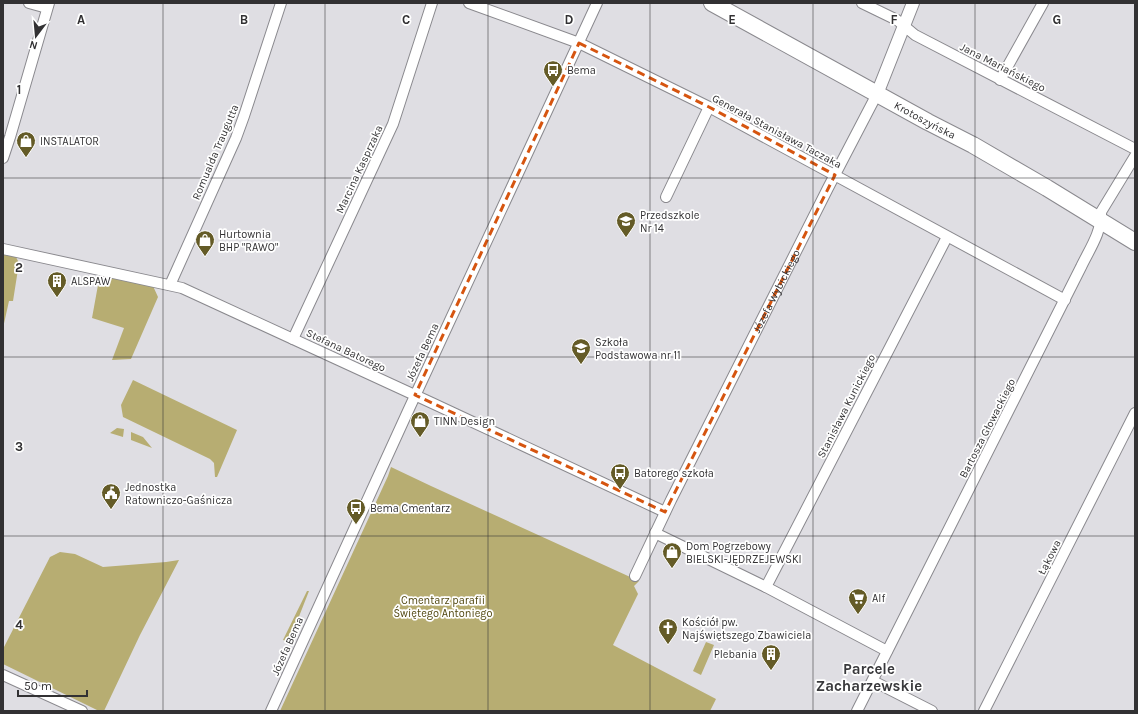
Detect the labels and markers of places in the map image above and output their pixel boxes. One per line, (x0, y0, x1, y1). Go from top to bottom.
bus stop icon: Bema (542, 59, 564, 87)
place label: Bema (567, 64, 596, 77)
shop icon: INSTALATOR (15, 130, 37, 158)
place label: INSTALATOR (40, 135, 99, 148)
place label: Przedszkole Nr 14 (640, 209, 700, 235)
school or university icon: Przedszkole Nr 14 (615, 210, 637, 238)
place label: Hurtownia BHP "RAWO" (219, 228, 279, 254)
shop icon: Hurtownia BHP "RAWO" (194, 229, 216, 257)
building icon: ALSPAW (46, 270, 68, 298)
place label: ALSPAW (71, 275, 111, 288)
place label: Szkoła Podstawowa nr 11 (595, 336, 681, 362)
school or university icon: Szkoła Podstawowa nr 11 (570, 337, 592, 365)
shop icon: TINN Design (409, 410, 431, 438)
place label: TINN Design (434, 415, 495, 428)
bus stop icon: Batorego szkoła (609, 462, 631, 490)
place label: Batorego szkoła (634, 467, 714, 480)
place label: Jednostka Ratowniczo-Gaśnicza (125, 481, 232, 507)
public building icon: Jednostka Ratowniczo-Gaśnicza (100, 482, 122, 510)
bus stop icon: Bema Cmentarz (345, 497, 367, 525)
place label: Bema Cmentarz (370, 502, 450, 515)
place label: Dom Pogrzebowy BIELSKI-JĘDRZEJEWSKI (686, 540, 802, 566)
shop icon: Dom Pogrzebowy BIELSKI-JĘDRZEJEWSKI (661, 541, 683, 569)
supermarket icon: Alf (847, 587, 869, 615)
place label: Alf (872, 592, 885, 605)
place label: Kościół pw. Najświętszego Zbawiciela (682, 616, 811, 642)
church icon: Kościół pw. Najświętszego Zbawiciela (657, 617, 679, 645)
building icon: Plebania (760, 643, 782, 671)
place label: Plebania (714, 648, 757, 661)

